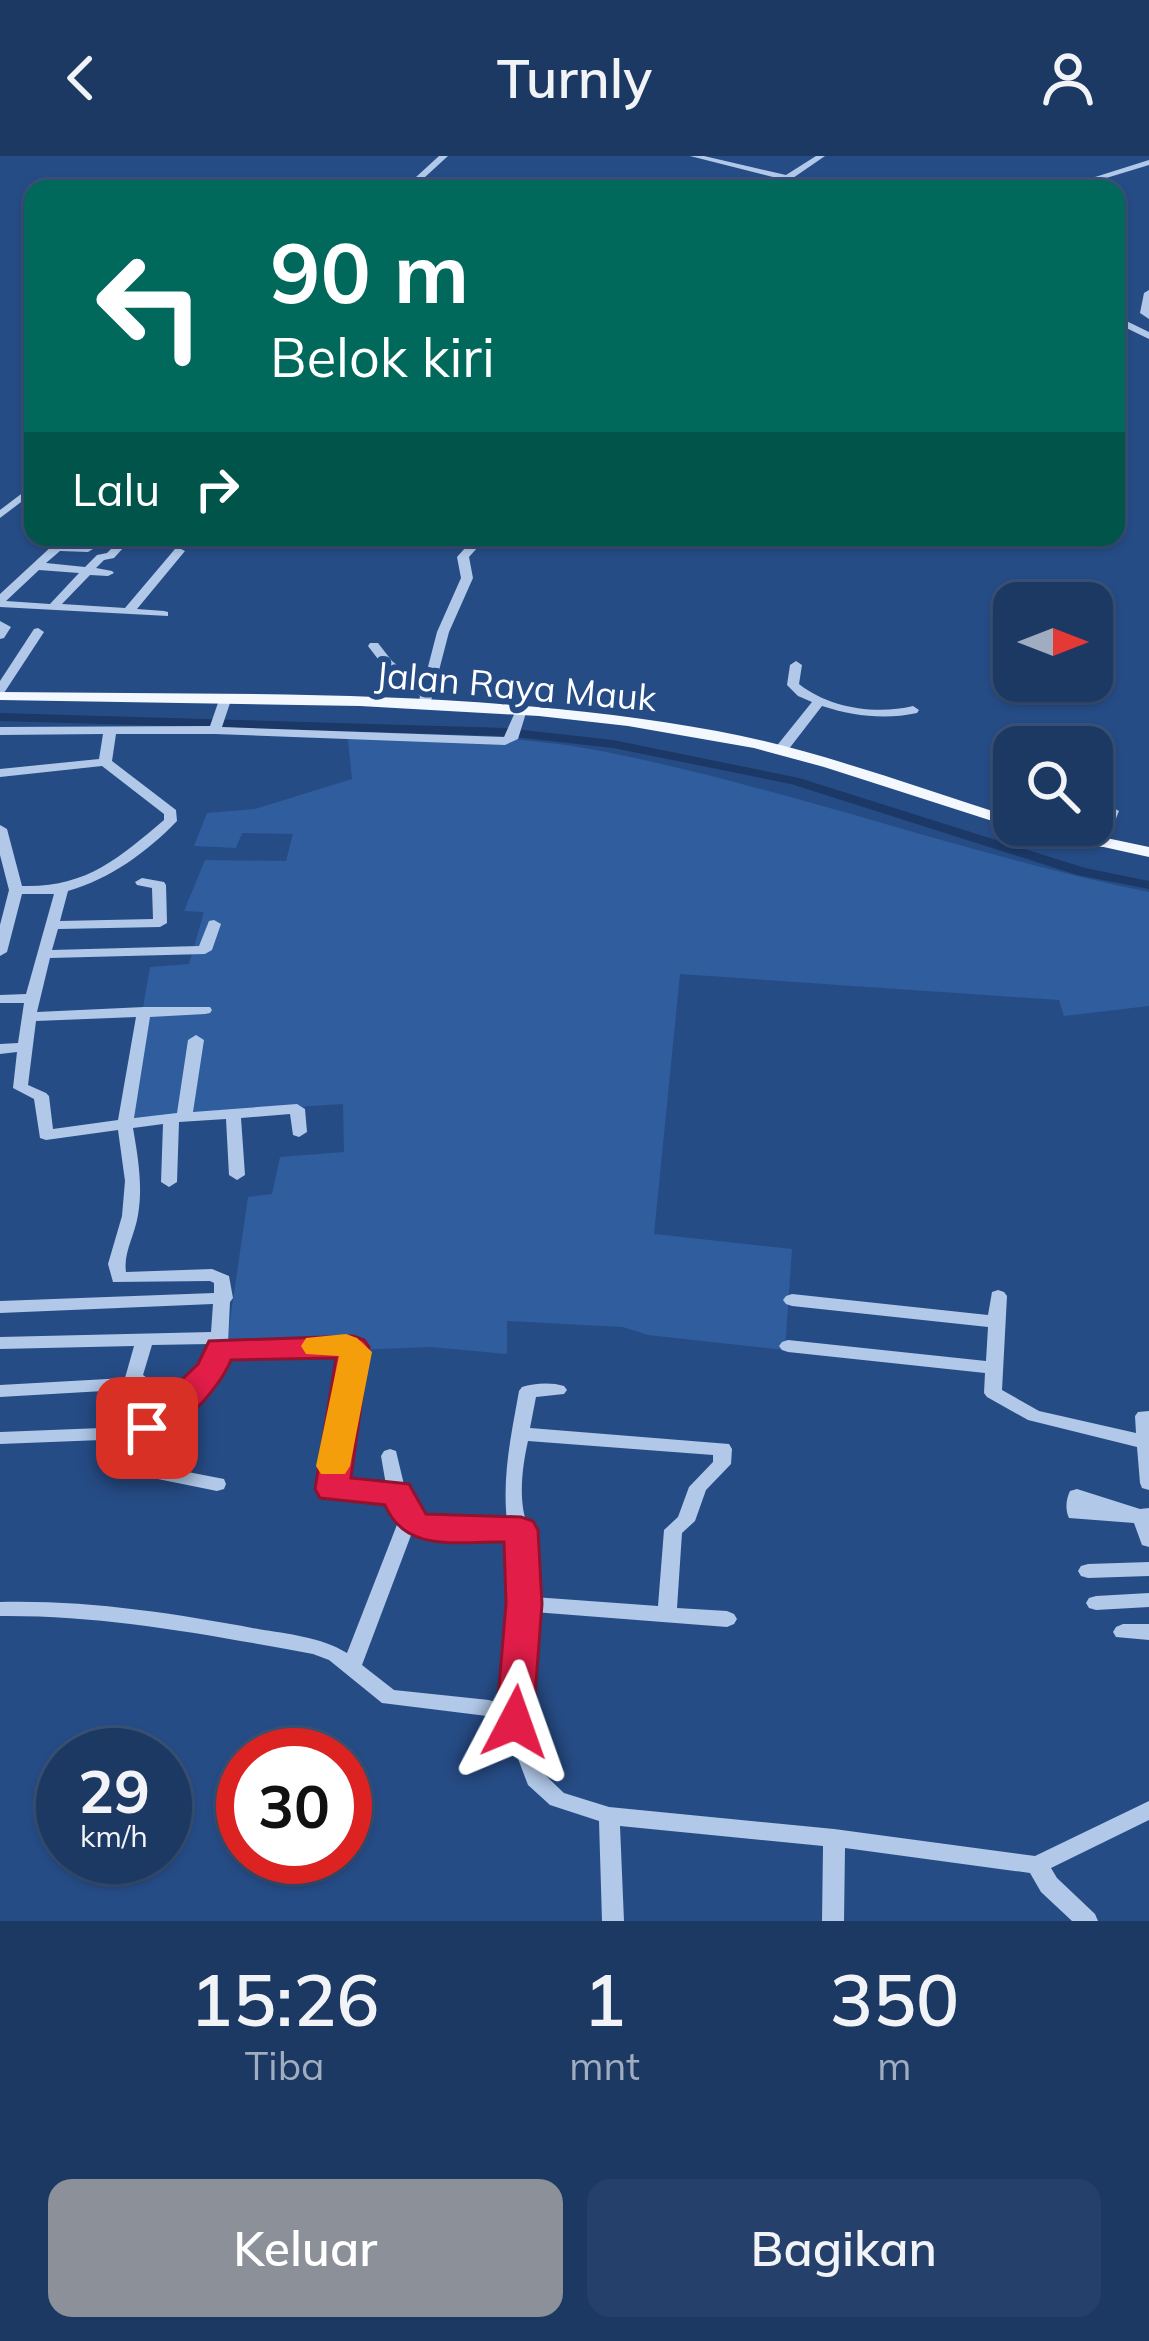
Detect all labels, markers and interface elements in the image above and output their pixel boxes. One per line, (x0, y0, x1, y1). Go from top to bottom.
text: Turnly (497, 44, 652, 112)
icon: back (48, 45, 114, 111)
icon: person (1035, 45, 1101, 111)
text: 90 m (270, 219, 469, 324)
icon: left (72, 228, 228, 384)
text: Belok kiri (270, 323, 495, 391)
icon: right (184, 456, 250, 522)
text: Lalu (72, 461, 160, 517)
north arrow (993, 582, 1113, 702)
map controls (993, 582, 1113, 846)
street label: Jalan Raya Mauk (374, 651, 659, 720)
button: search (993, 726, 1113, 846)
pin (96, 1377, 198, 1479)
icon: arrive (114, 1395, 180, 1461)
position arrow (452, 1659, 578, 1785)
speed limit sign: 30 (216, 1728, 372, 1884)
text: 29 (78, 1753, 150, 1828)
text: km/h (80, 1817, 148, 1855)
text: 15:26 (190, 1954, 380, 2044)
text: 1 (583, 1954, 626, 2044)
text: 350 (830, 1954, 959, 2044)
text: Tiba (245, 2041, 324, 2090)
text: mnt (569, 2041, 640, 2090)
text: m (877, 2041, 912, 2090)
button: Keluar (48, 2179, 563, 2317)
button: Bagikan (587, 2179, 1101, 2317)

